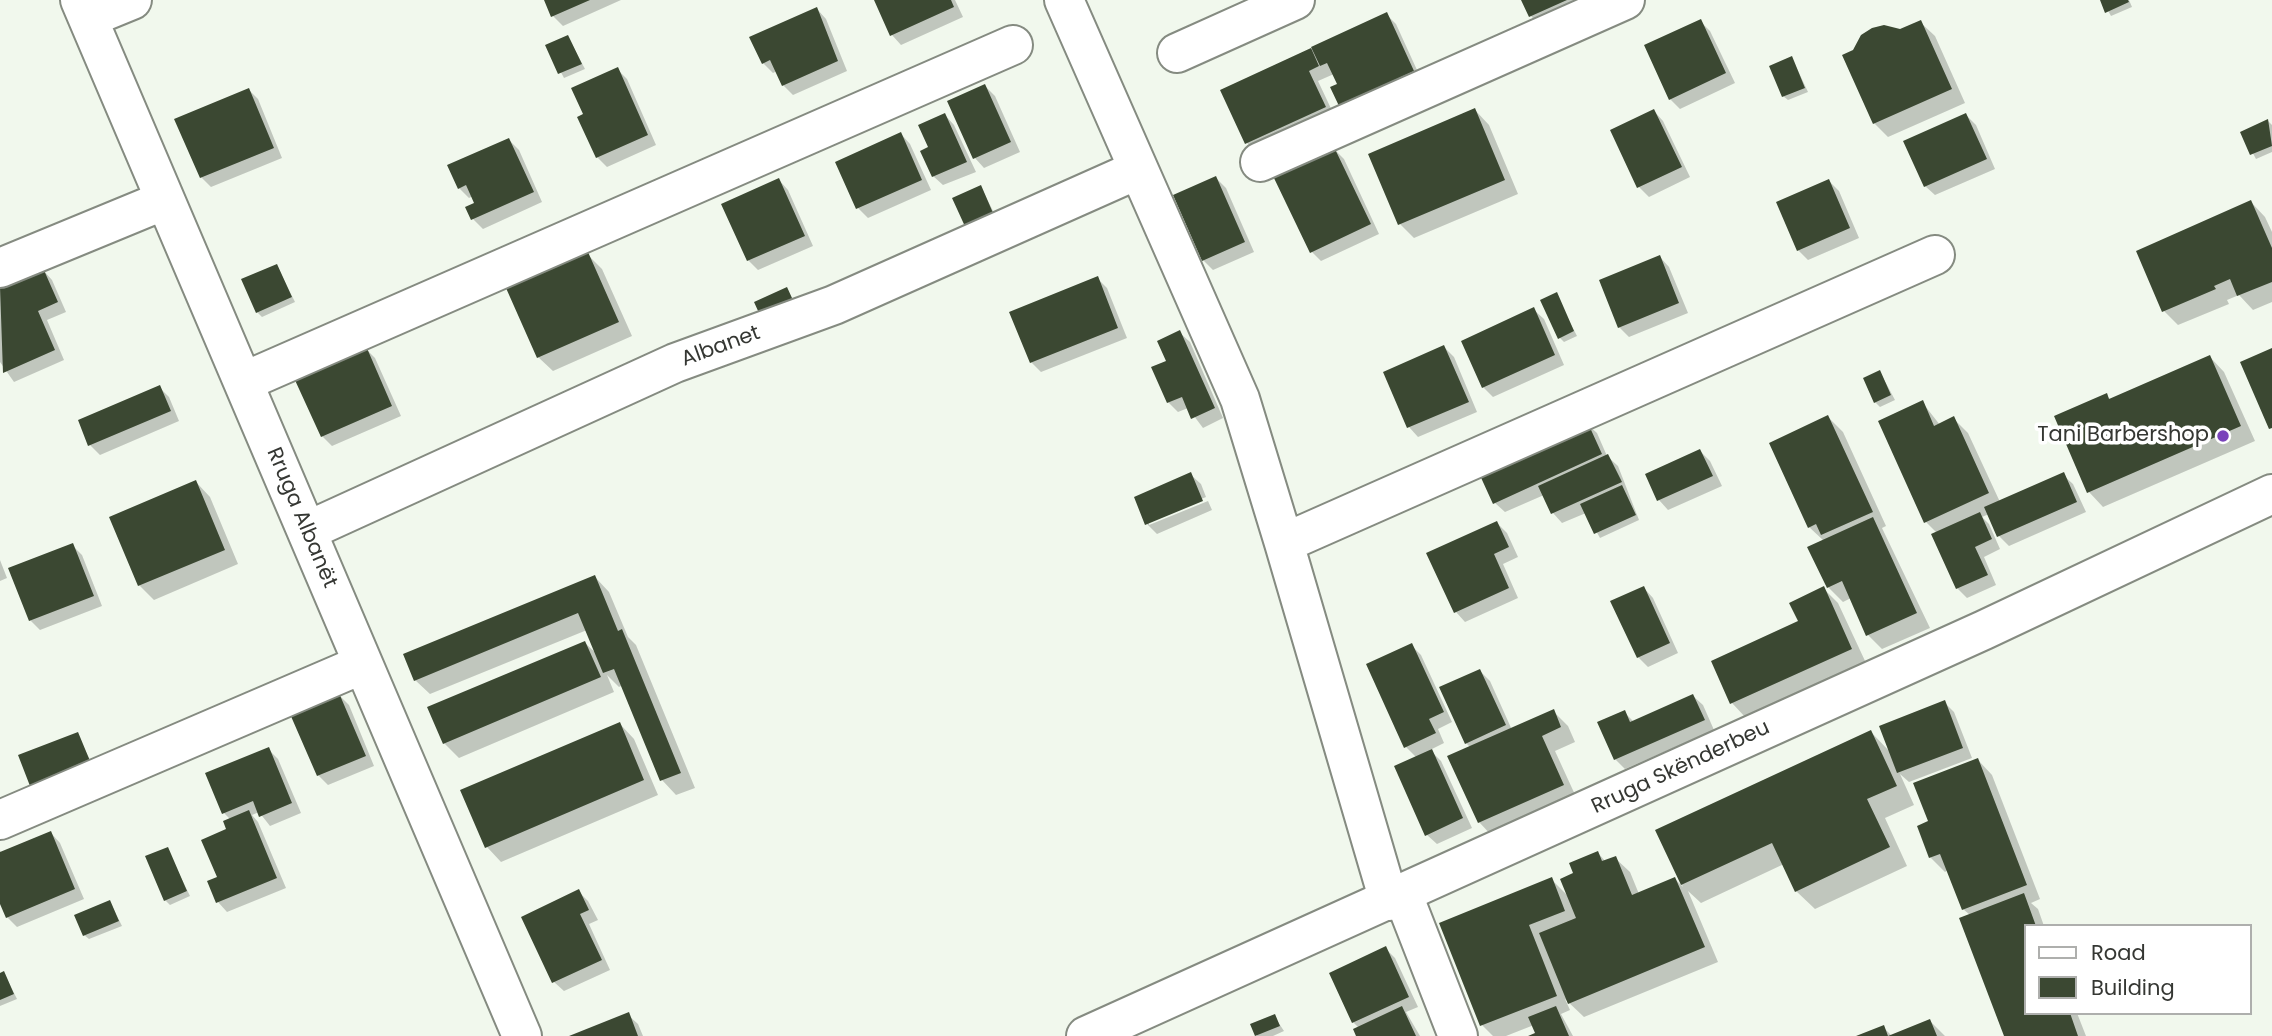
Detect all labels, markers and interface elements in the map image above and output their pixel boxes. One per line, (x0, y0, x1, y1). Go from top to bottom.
street label: Albanet (678, 321, 764, 373)
place label: Tani Barbershop (2037, 423, 2209, 449)
marker: Tani Barbershop (2215, 428, 2231, 444)
street label: Rruga Albanët (260, 444, 342, 592)
street label: Rruga Skënderbeu (1588, 716, 1774, 820)
legend (2024, 924, 2251, 1015)
text: Road (2091, 938, 2146, 967)
text: Building (2091, 973, 2175, 1002)

